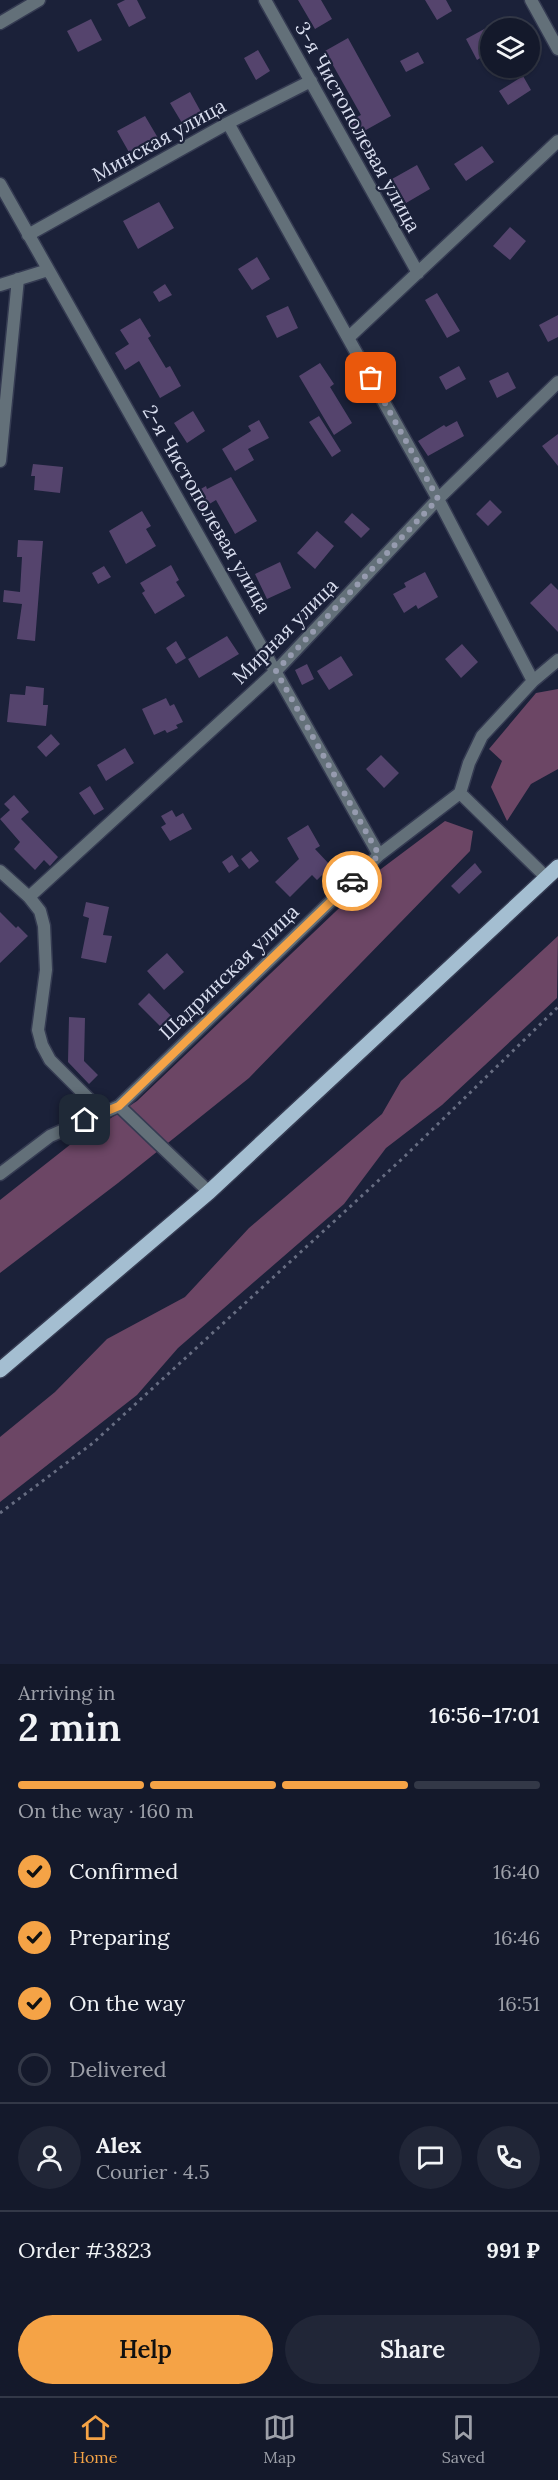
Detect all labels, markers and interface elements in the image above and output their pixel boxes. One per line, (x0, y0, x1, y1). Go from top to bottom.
street label: 3-я Чистополевая улица (290, 17, 427, 236)
map controls (480, 18, 540, 78)
button: layers (480, 18, 540, 78)
street label: Минская улица (88, 93, 230, 187)
pin (345, 352, 396, 403)
icon: bag (354, 361, 387, 394)
street label: 2-я Чистополевая улица (138, 400, 277, 617)
street label: Мирная улица (227, 573, 343, 689)
courier (322, 851, 382, 911)
icon: car (336, 865, 369, 898)
street label: Шадринская улица (154, 899, 304, 1045)
pin (59, 1094, 110, 1145)
icon: home (68, 1103, 101, 1136)
text: Arriving in (18, 1680, 115, 1705)
text: 16:56–17:01 (429, 1701, 540, 1729)
text: 2 min (18, 1702, 121, 1752)
text: On the way · 160 m (18, 1798, 194, 1823)
icon: check (18, 1855, 51, 1888)
text: Confirmed (69, 1857, 178, 1885)
text: 16:40 (493, 1859, 540, 1884)
icon: check (18, 1921, 51, 1954)
text: Preparing (69, 1923, 169, 1951)
text: 16:46 (494, 1925, 540, 1950)
icon: check (18, 1987, 51, 2020)
text: On the way (69, 1989, 185, 2017)
text: 16:51 (498, 1991, 540, 2016)
text: Delivered (69, 2055, 167, 2083)
button: person (18, 2126, 81, 2189)
button: chat (399, 2126, 462, 2189)
button: phone (477, 2126, 540, 2189)
text: Alex (96, 2131, 141, 2159)
text: Courier · 4.5 (96, 2159, 210, 2184)
text: Order #3823 (18, 2236, 152, 2264)
text: 991 ₽ (486, 2236, 540, 2264)
button: Help (18, 2315, 273, 2384)
button: Share (285, 2315, 540, 2384)
tab: Home (73, 2411, 117, 2467)
tab: Map (263, 2411, 296, 2467)
tab: Saved (442, 2411, 485, 2467)

